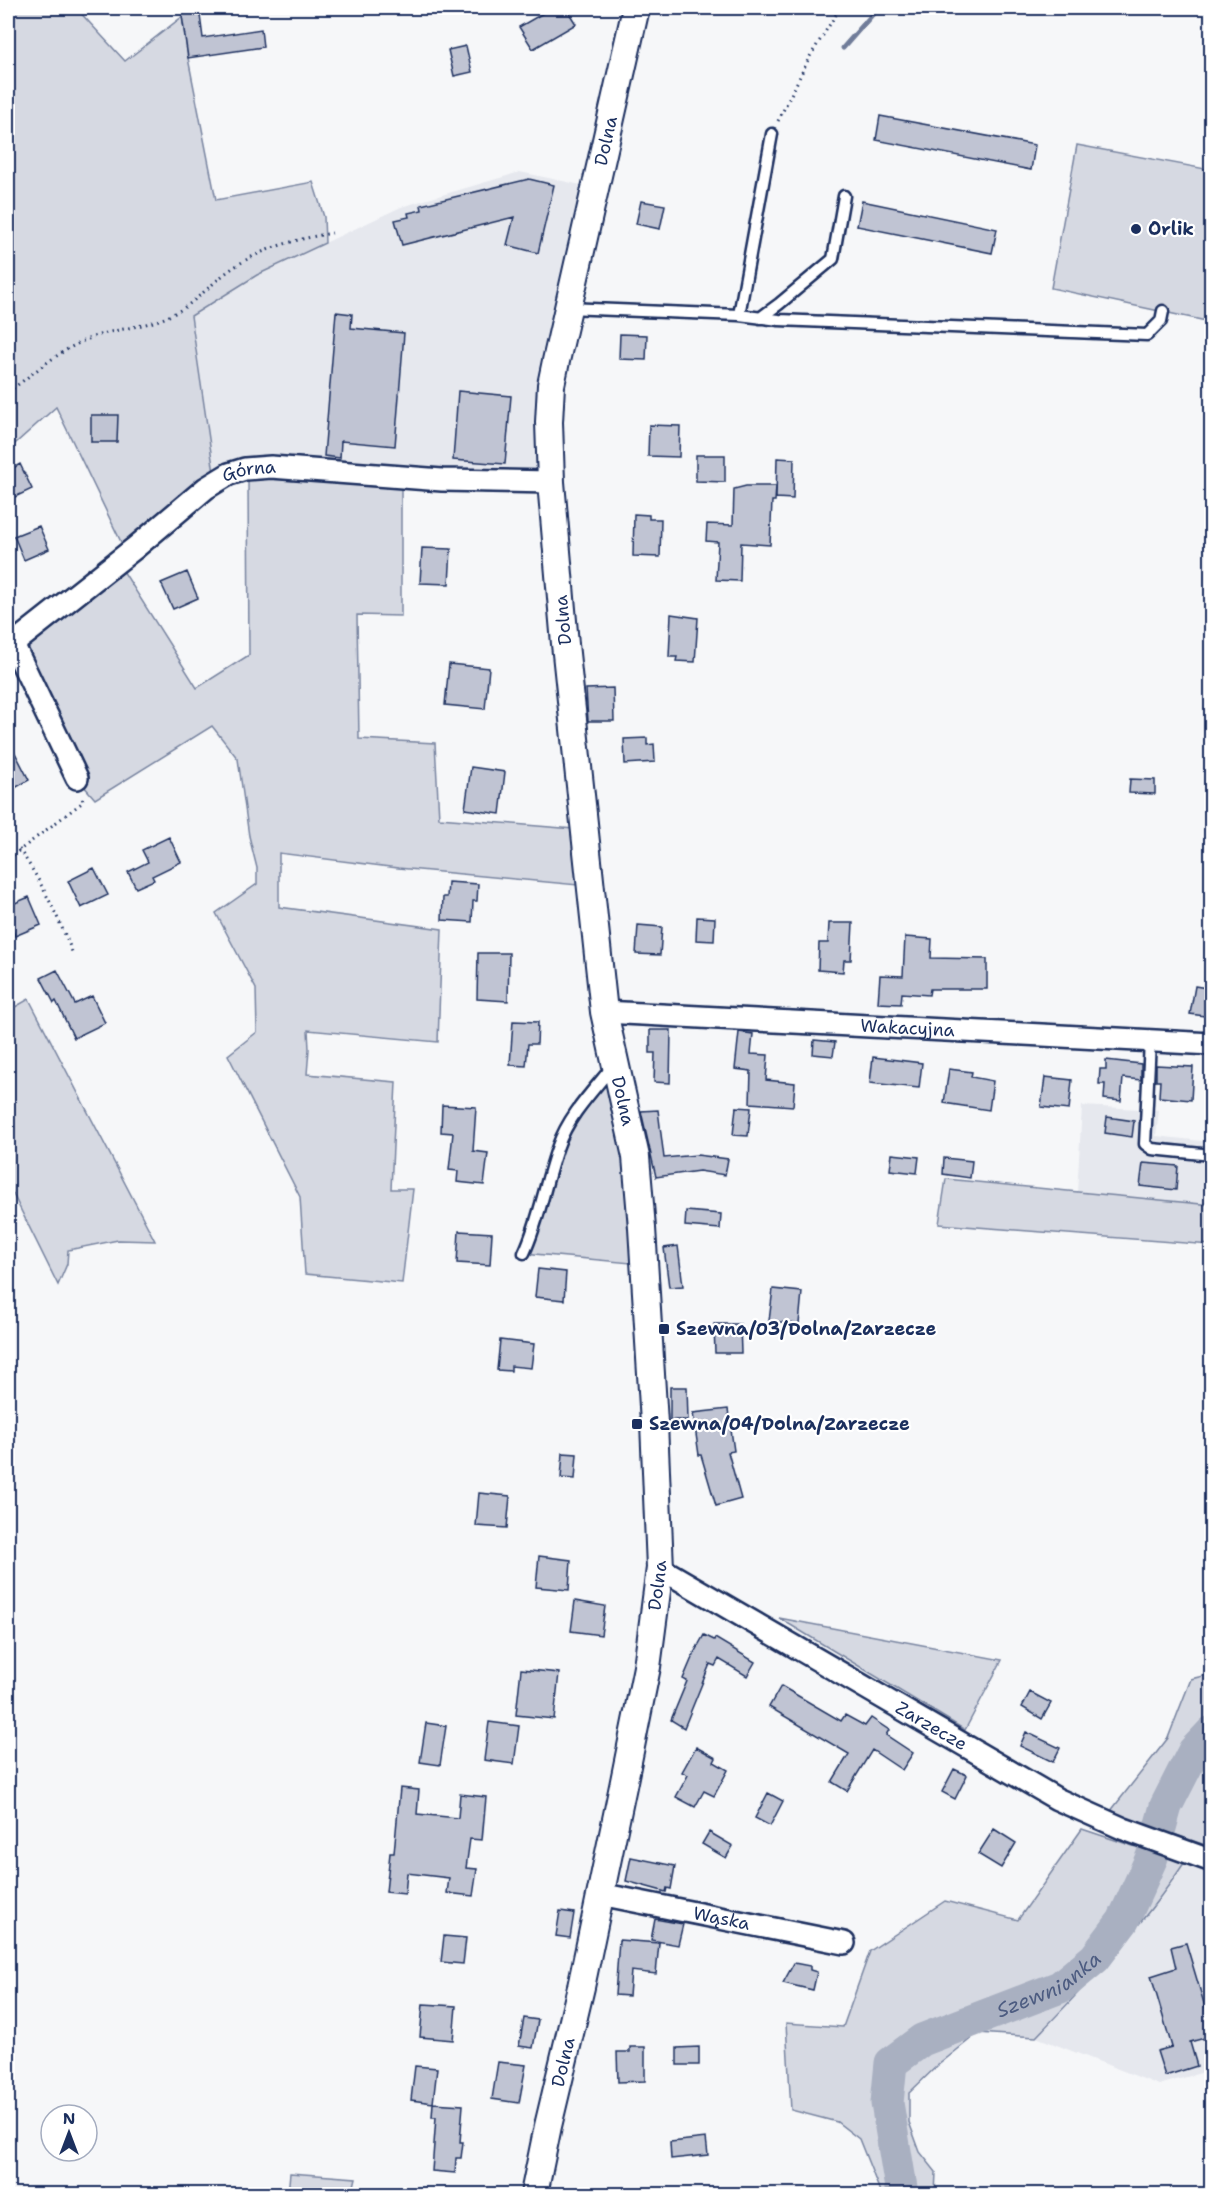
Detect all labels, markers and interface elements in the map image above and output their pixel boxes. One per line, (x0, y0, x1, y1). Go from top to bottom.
street label: Dolna (589, 114, 623, 168)
place label: Orlik (1148, 217, 1194, 241)
marker: Orlik (1129, 222, 1143, 236)
street label: Górna (219, 455, 277, 487)
street label: Dolna (549, 594, 577, 646)
street label: Wakacyjna (860, 1014, 955, 1042)
street label: Dolna (606, 1074, 640, 1128)
place label: Szewna/03/Dolna/Zarzecze (676, 1317, 937, 1341)
marker: Szewna/03/Dolna/Zarzecze (657, 1322, 671, 1336)
place label: Szewna/04/Dolna/Zarzecze (649, 1412, 910, 1436)
marker: Szewna/04/Dolna/Zarzecze (630, 1417, 644, 1431)
street label: Dolna (643, 1560, 672, 1612)
street label: Zarzecze (891, 1696, 972, 1756)
street label: Wąska (691, 1901, 752, 1936)
water label: Szewnianka (993, 1945, 1106, 2023)
street label: Dolna (546, 2035, 581, 2089)
north arrow (39, 2103, 99, 2163)
text: N (63, 2108, 75, 2129)

